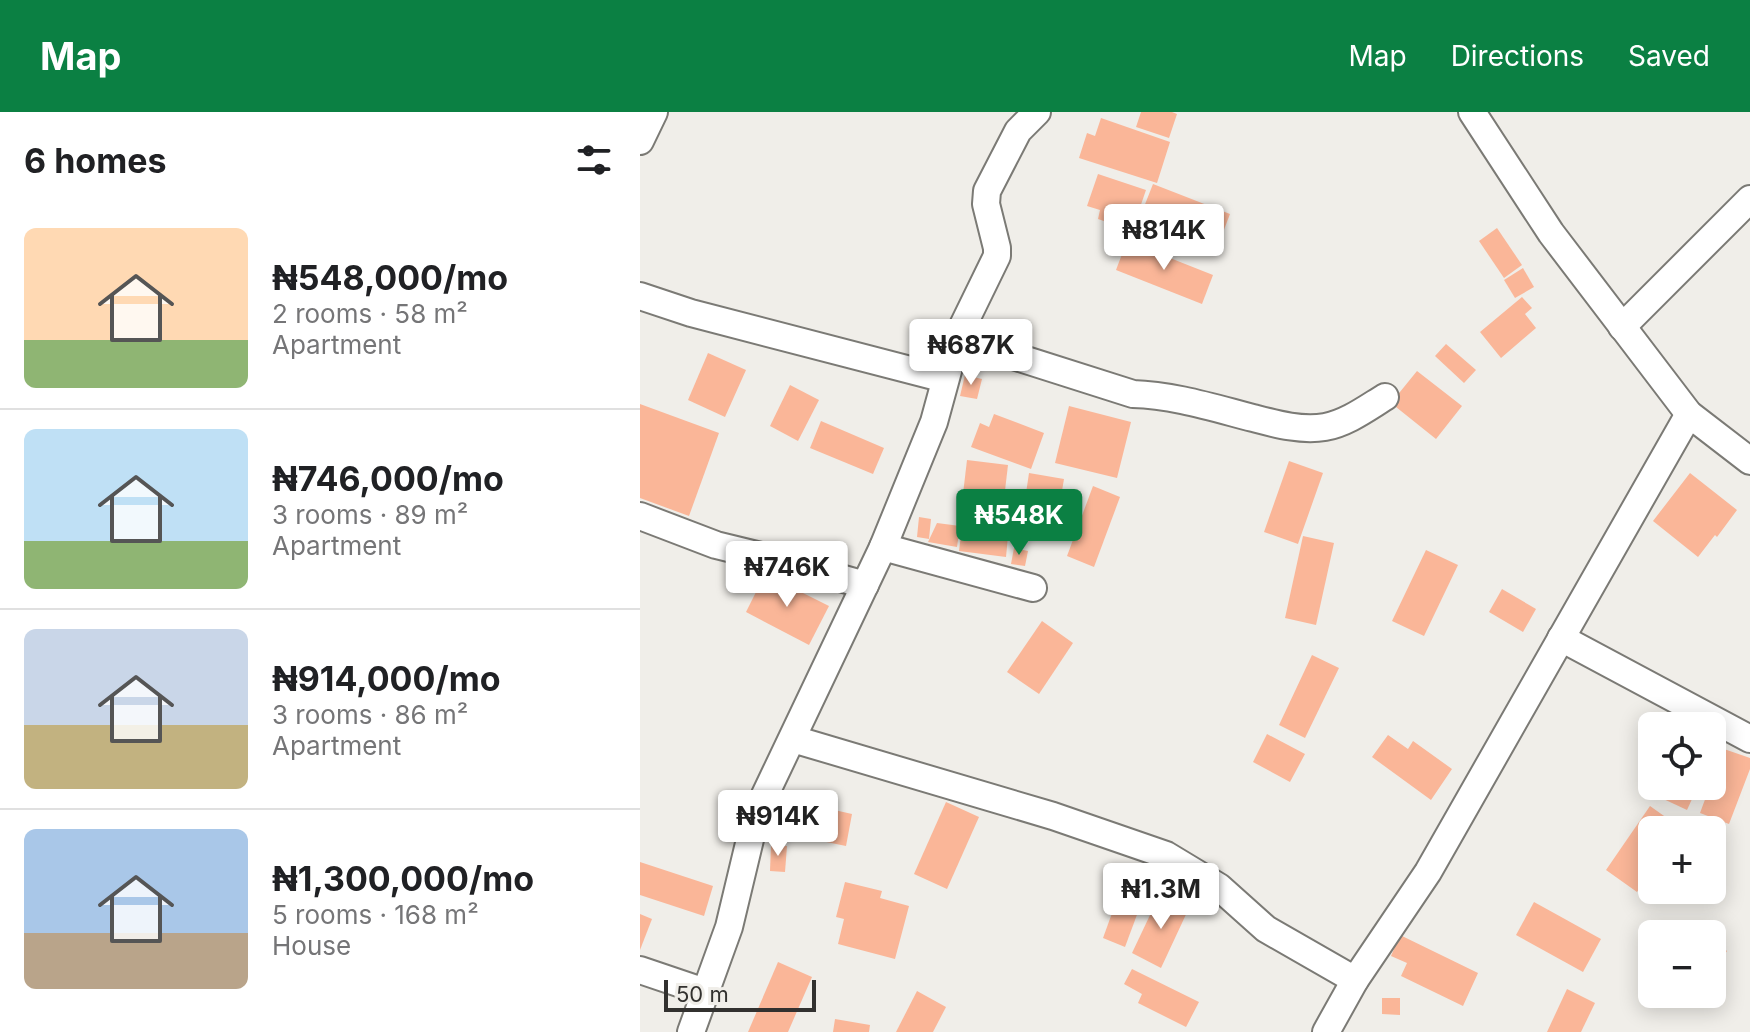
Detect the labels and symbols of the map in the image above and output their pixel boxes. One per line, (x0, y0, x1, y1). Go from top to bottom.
pin: ₦814K (1108, 204, 1220, 272)
pin: ₦687K (915, 319, 1027, 387)
pin: ₦548K (963, 489, 1075, 557)
pin: ₦746K (731, 541, 843, 609)
pin: ₦914K (722, 790, 834, 858)
pin: ₦1.3M (1105, 863, 1217, 931)
scale bar (664, 976, 816, 1012)

